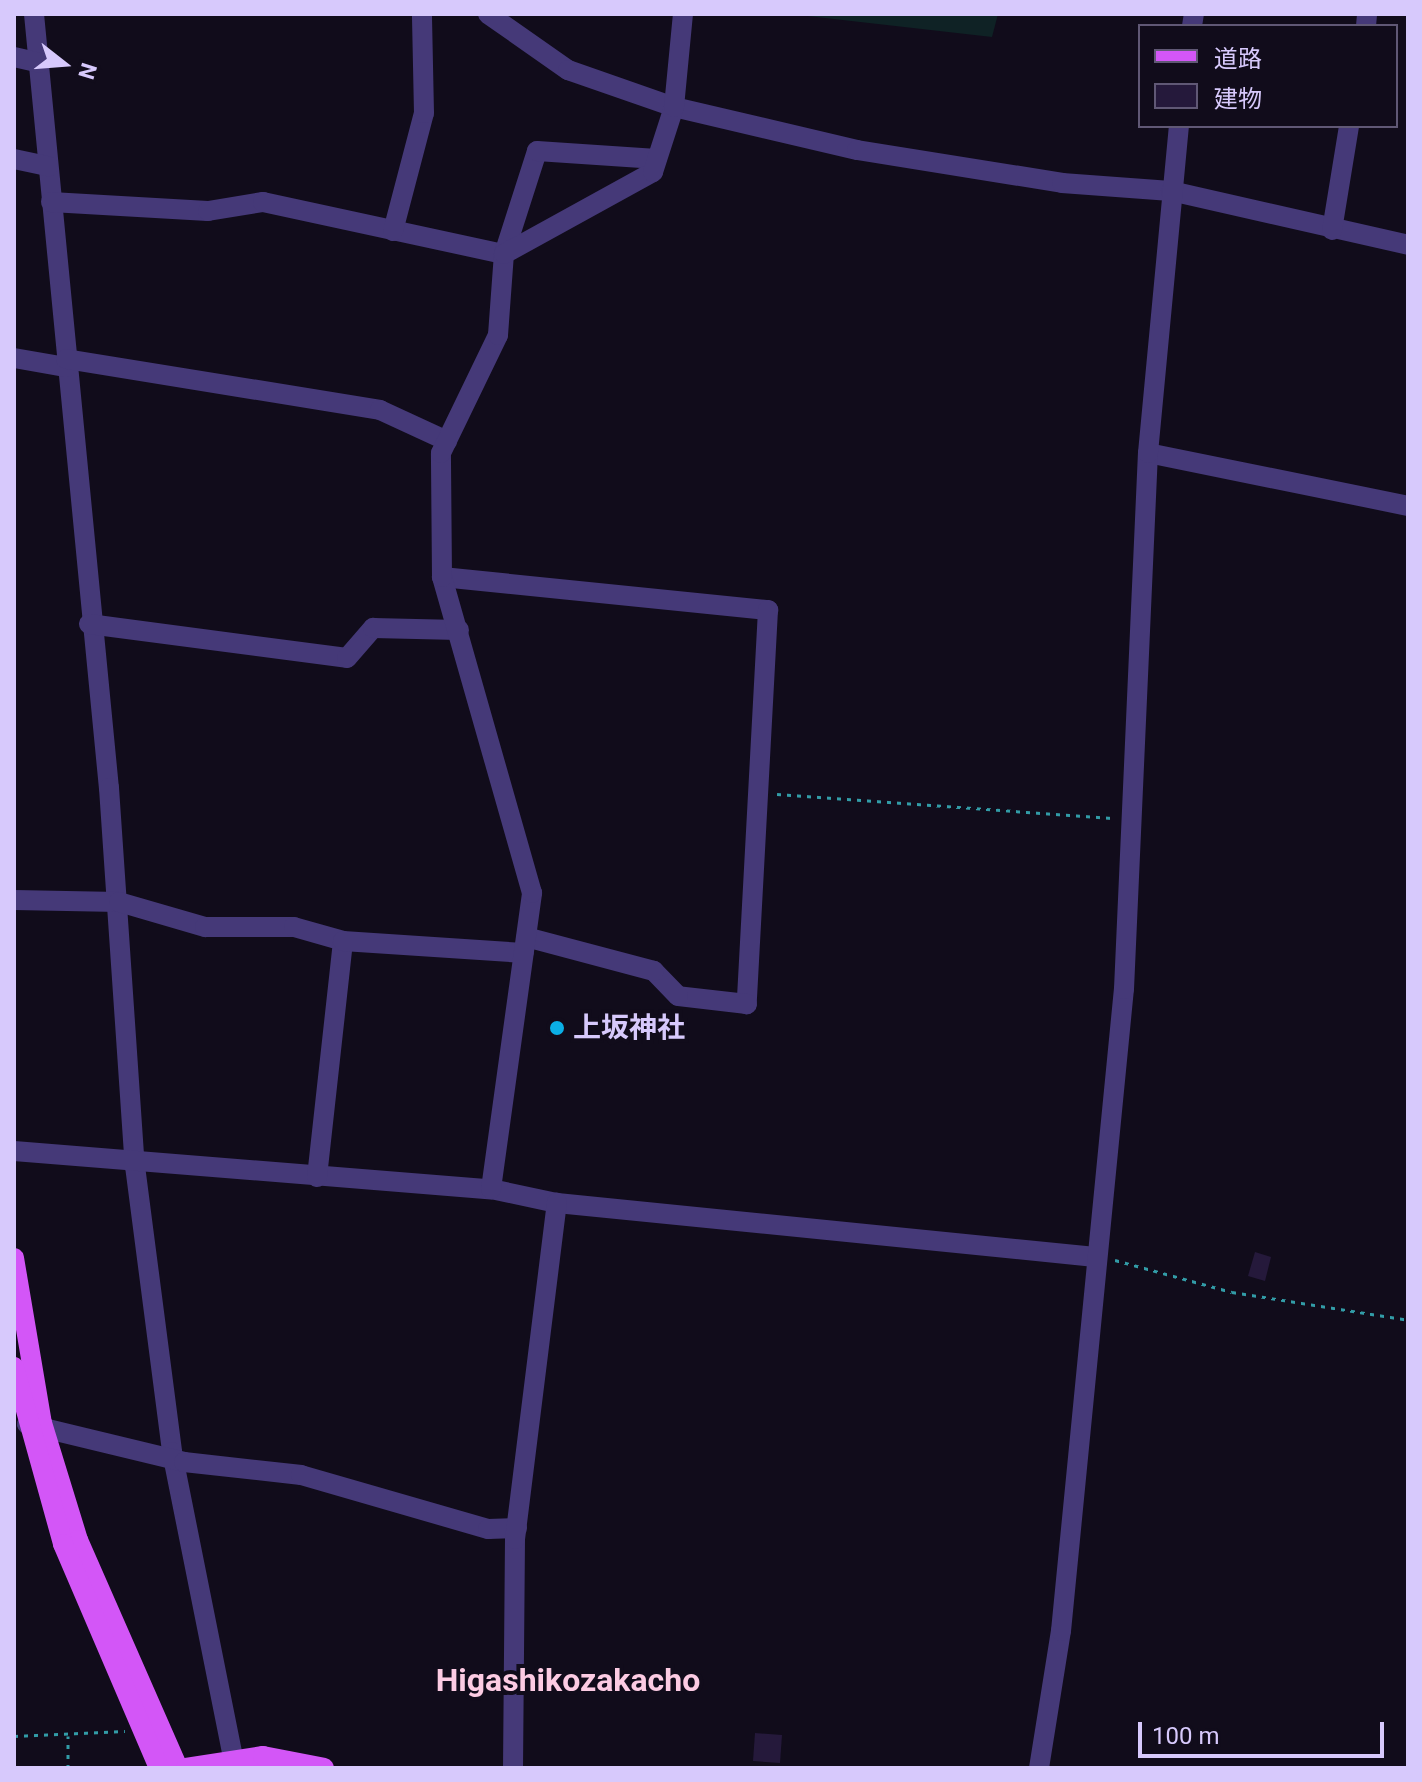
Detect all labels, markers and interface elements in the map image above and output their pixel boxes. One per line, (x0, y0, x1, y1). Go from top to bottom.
north arrow (24, 24, 104, 104)
legend (1138, 24, 1398, 128)
text: 道路 (1214, 45, 1262, 73)
text: N (73, 60, 102, 82)
text: 建物 (1214, 85, 1262, 113)
place label: 上坂神社 (573, 1011, 685, 1045)
marker: 上坂神社 (548, 1019, 566, 1037)
district label: Higashikozakacho (436, 1661, 700, 1699)
scale bar (1142, 1706, 1388, 1756)
text: 100 m (1152, 1722, 1219, 1750)

